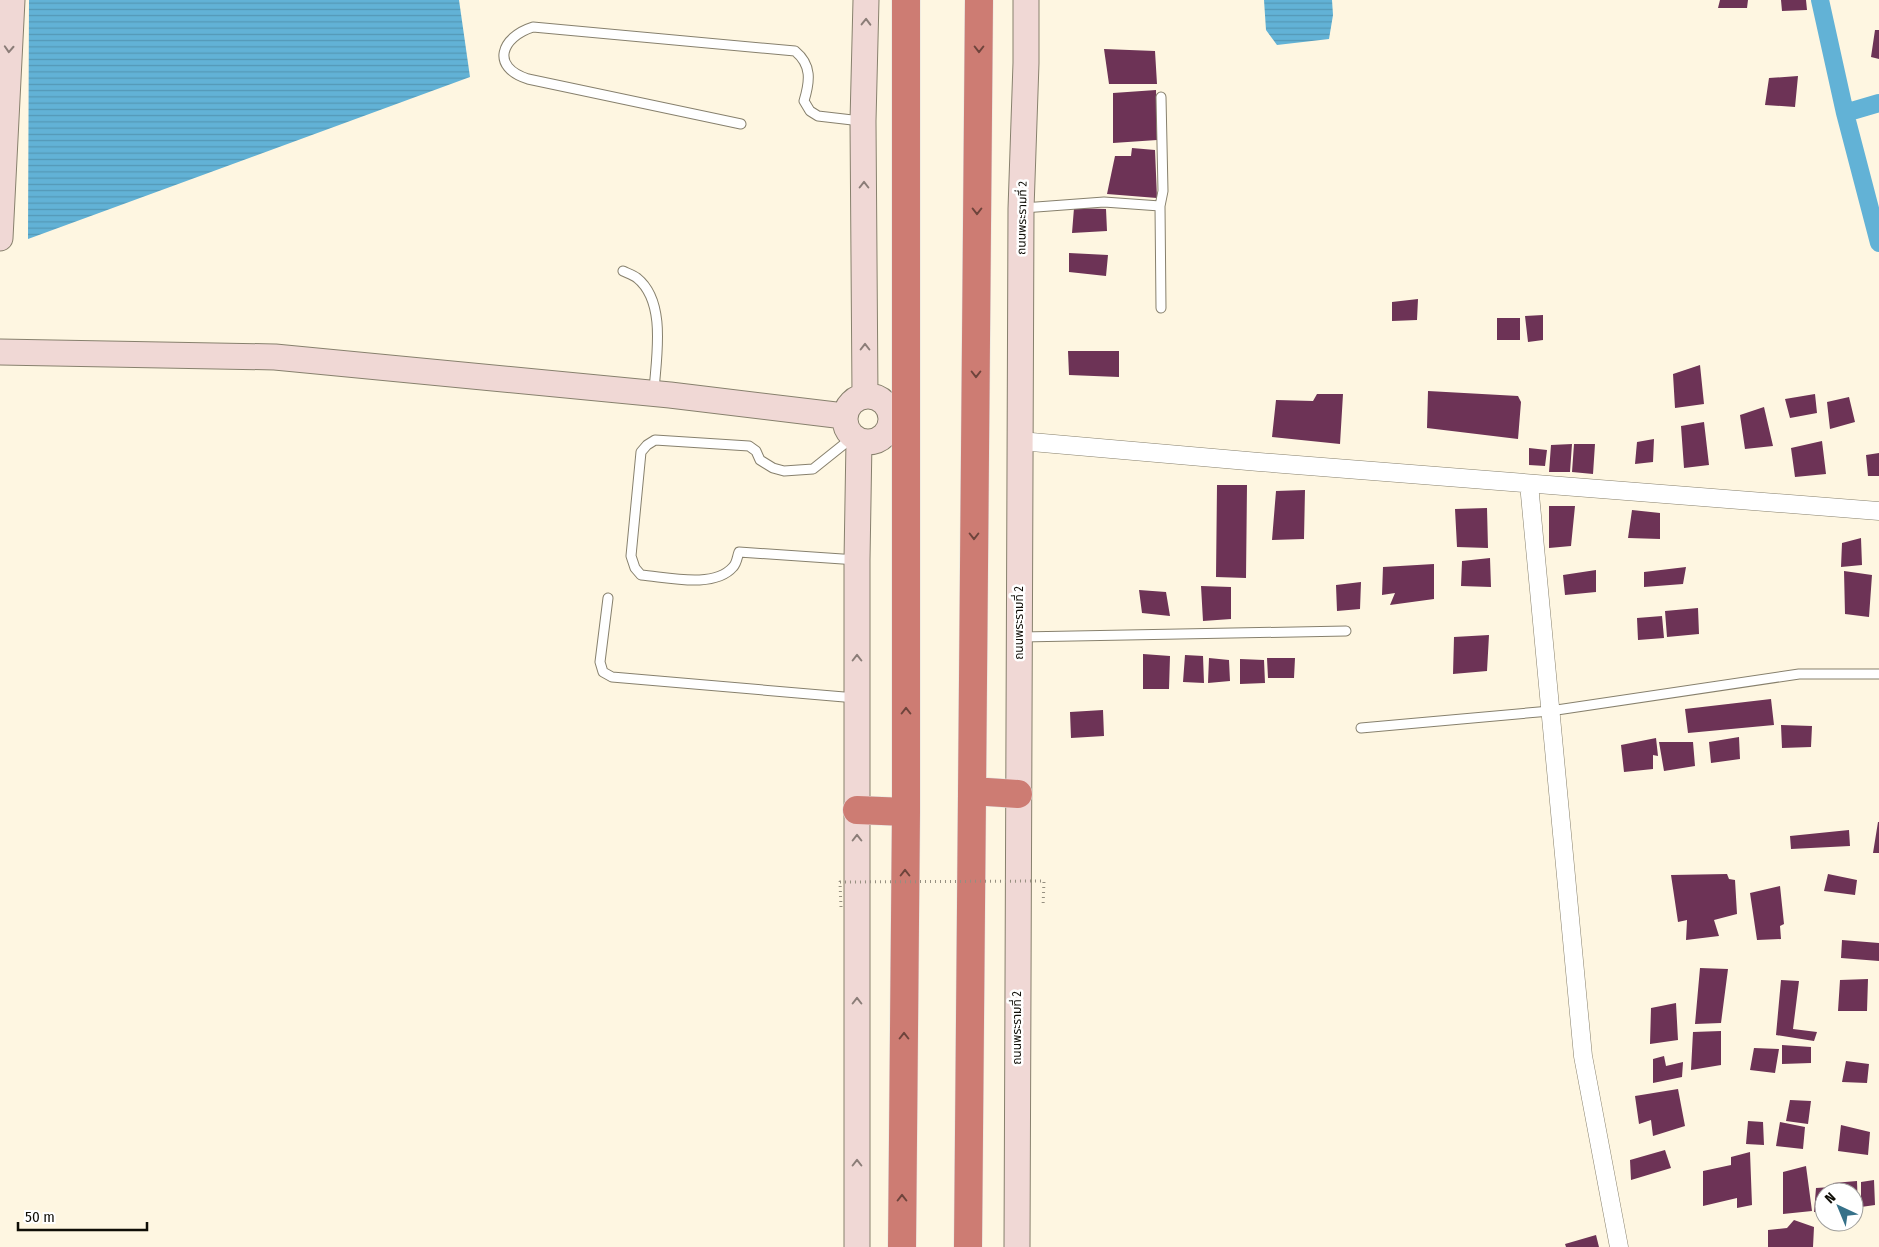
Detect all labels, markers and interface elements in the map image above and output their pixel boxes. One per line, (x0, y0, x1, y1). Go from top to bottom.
one-way arrow (860, 18, 871, 26)
one-way arrow (4, 45, 15, 53)
one-way arrow (973, 45, 984, 53)
one-way arrow (859, 180, 869, 188)
street label: ถนนพระรามที่ 2 (1012, 181, 1030, 255)
one-way arrow (972, 208, 982, 215)
one-way arrow (860, 343, 870, 350)
one-way arrow (971, 370, 981, 378)
one-way arrow (969, 532, 980, 540)
street label: ถนนพระรามที่ 2 (1010, 586, 1026, 660)
one-way arrow (852, 654, 862, 662)
one-way arrow (901, 707, 911, 714)
one-way arrow (852, 834, 862, 842)
one-way arrow (900, 869, 910, 877)
street label: ถนนพระรามที่ 2 (1008, 991, 1024, 1065)
one-way arrow (852, 997, 862, 1004)
one-way arrow (899, 1032, 909, 1040)
one-way arrow (852, 1159, 862, 1167)
north arrow (1814, 1182, 1864, 1232)
text: N (1821, 1189, 1839, 1207)
one-way arrow (897, 1194, 907, 1202)
scale bar (18, 1200, 146, 1232)
text: 50 m (25, 1208, 55, 1226)

